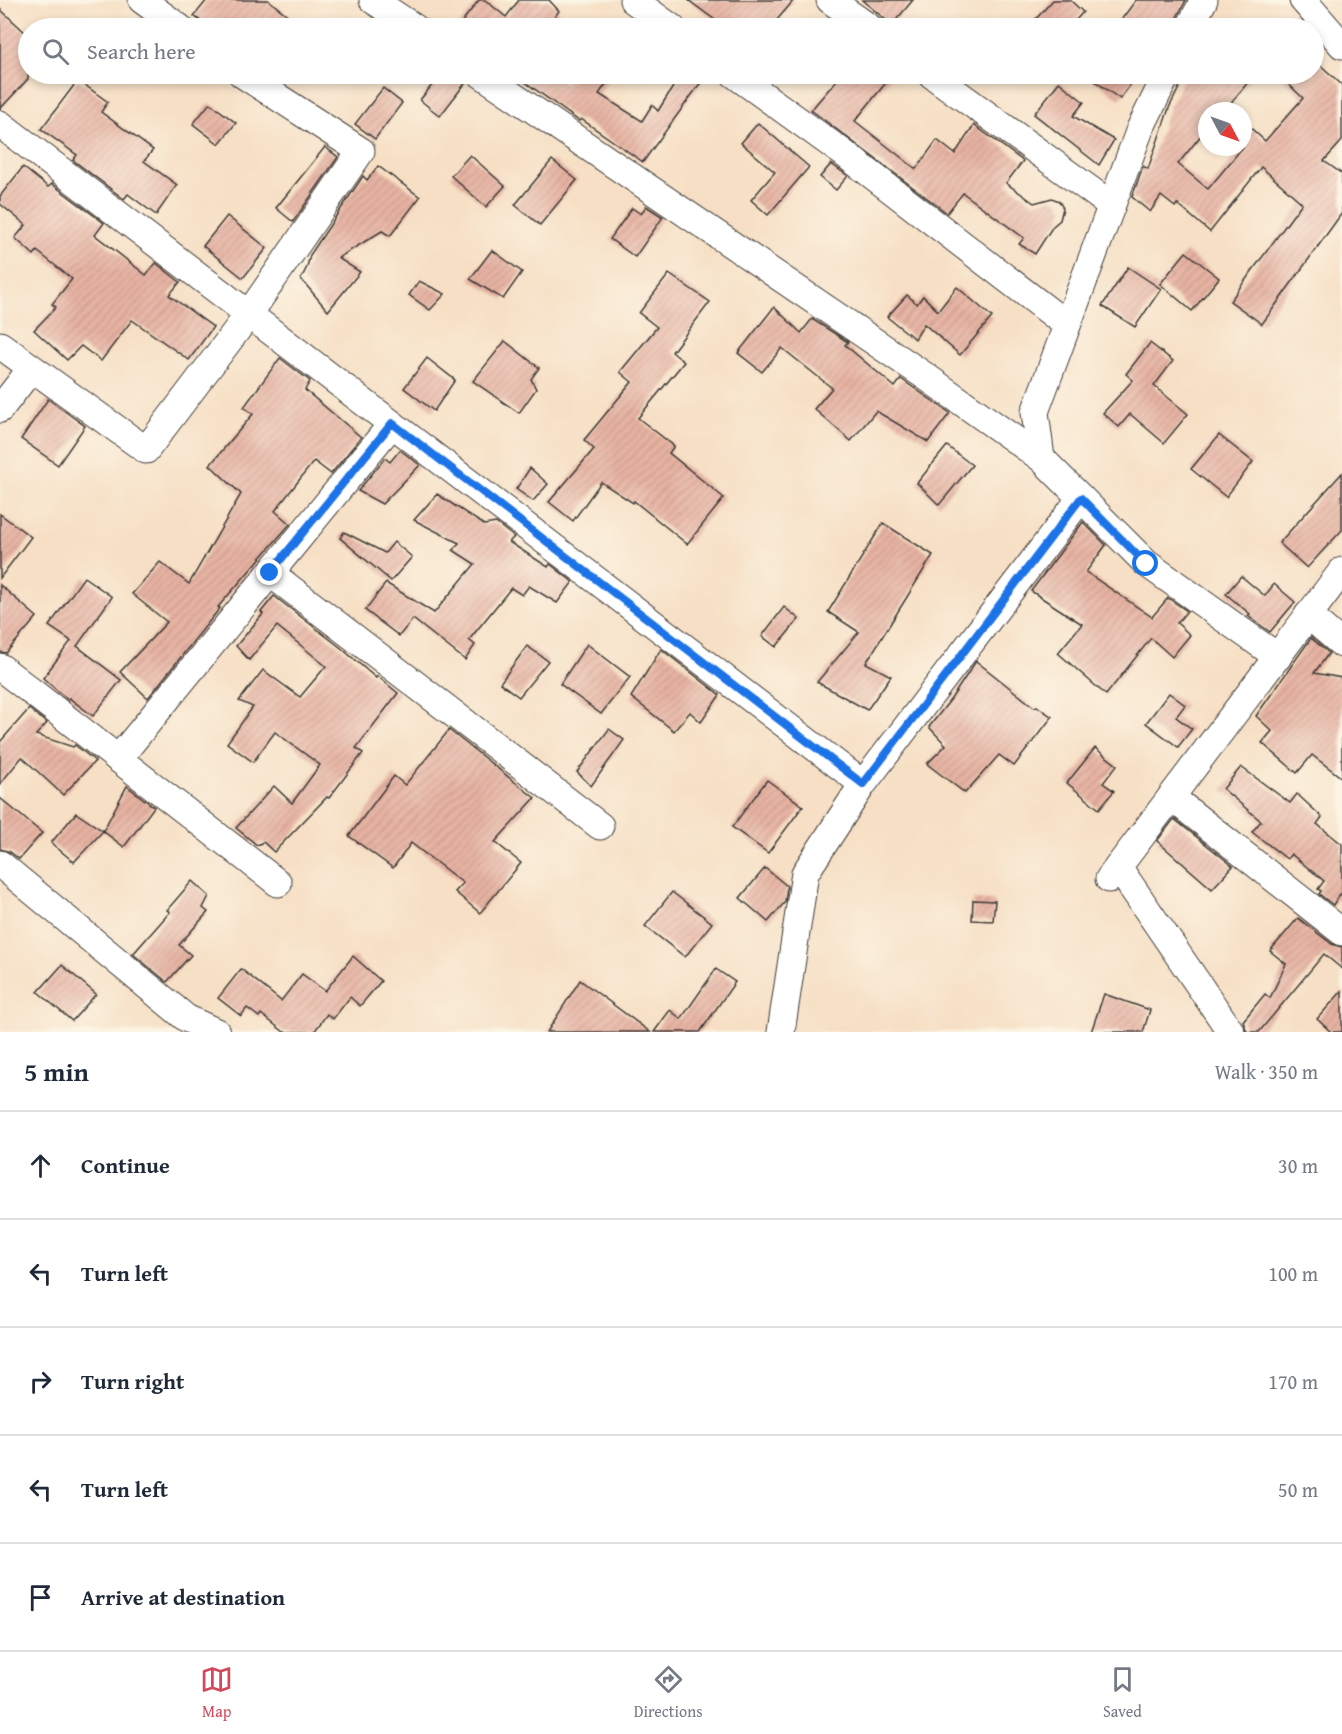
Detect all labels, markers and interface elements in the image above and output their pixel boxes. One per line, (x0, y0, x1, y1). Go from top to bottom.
search box (18, 18, 1324, 84)
icon: search (39, 35, 72, 68)
text: Search here (87, 35, 196, 67)
north arrow (1198, 102, 1252, 156)
route start (1132, 550, 1158, 576)
route end (256, 559, 282, 585)
text: 5 min (24, 1052, 89, 1091)
text: Walk · 350 m (1215, 1057, 1318, 1086)
icon: ahead (24, 1149, 57, 1182)
text: Continue (81, 1149, 170, 1181)
text: 30 m (1278, 1151, 1318, 1180)
icon: left (24, 1257, 57, 1290)
text: Turn left (81, 1257, 168, 1289)
text: 100 m (1268, 1259, 1318, 1288)
icon: right (24, 1365, 57, 1398)
text: Turn right (81, 1365, 184, 1397)
text: 170 m (1268, 1367, 1318, 1396)
icon: left (24, 1473, 57, 1506)
text: Turn left (81, 1473, 168, 1505)
text: 50 m (1278, 1475, 1318, 1504)
icon: arrive (24, 1581, 57, 1614)
text: Arrive at destination (81, 1581, 285, 1613)
tab: Map (200, 1663, 233, 1723)
tab: Directions (634, 1663, 703, 1723)
tab: Saved (1103, 1663, 1142, 1723)

